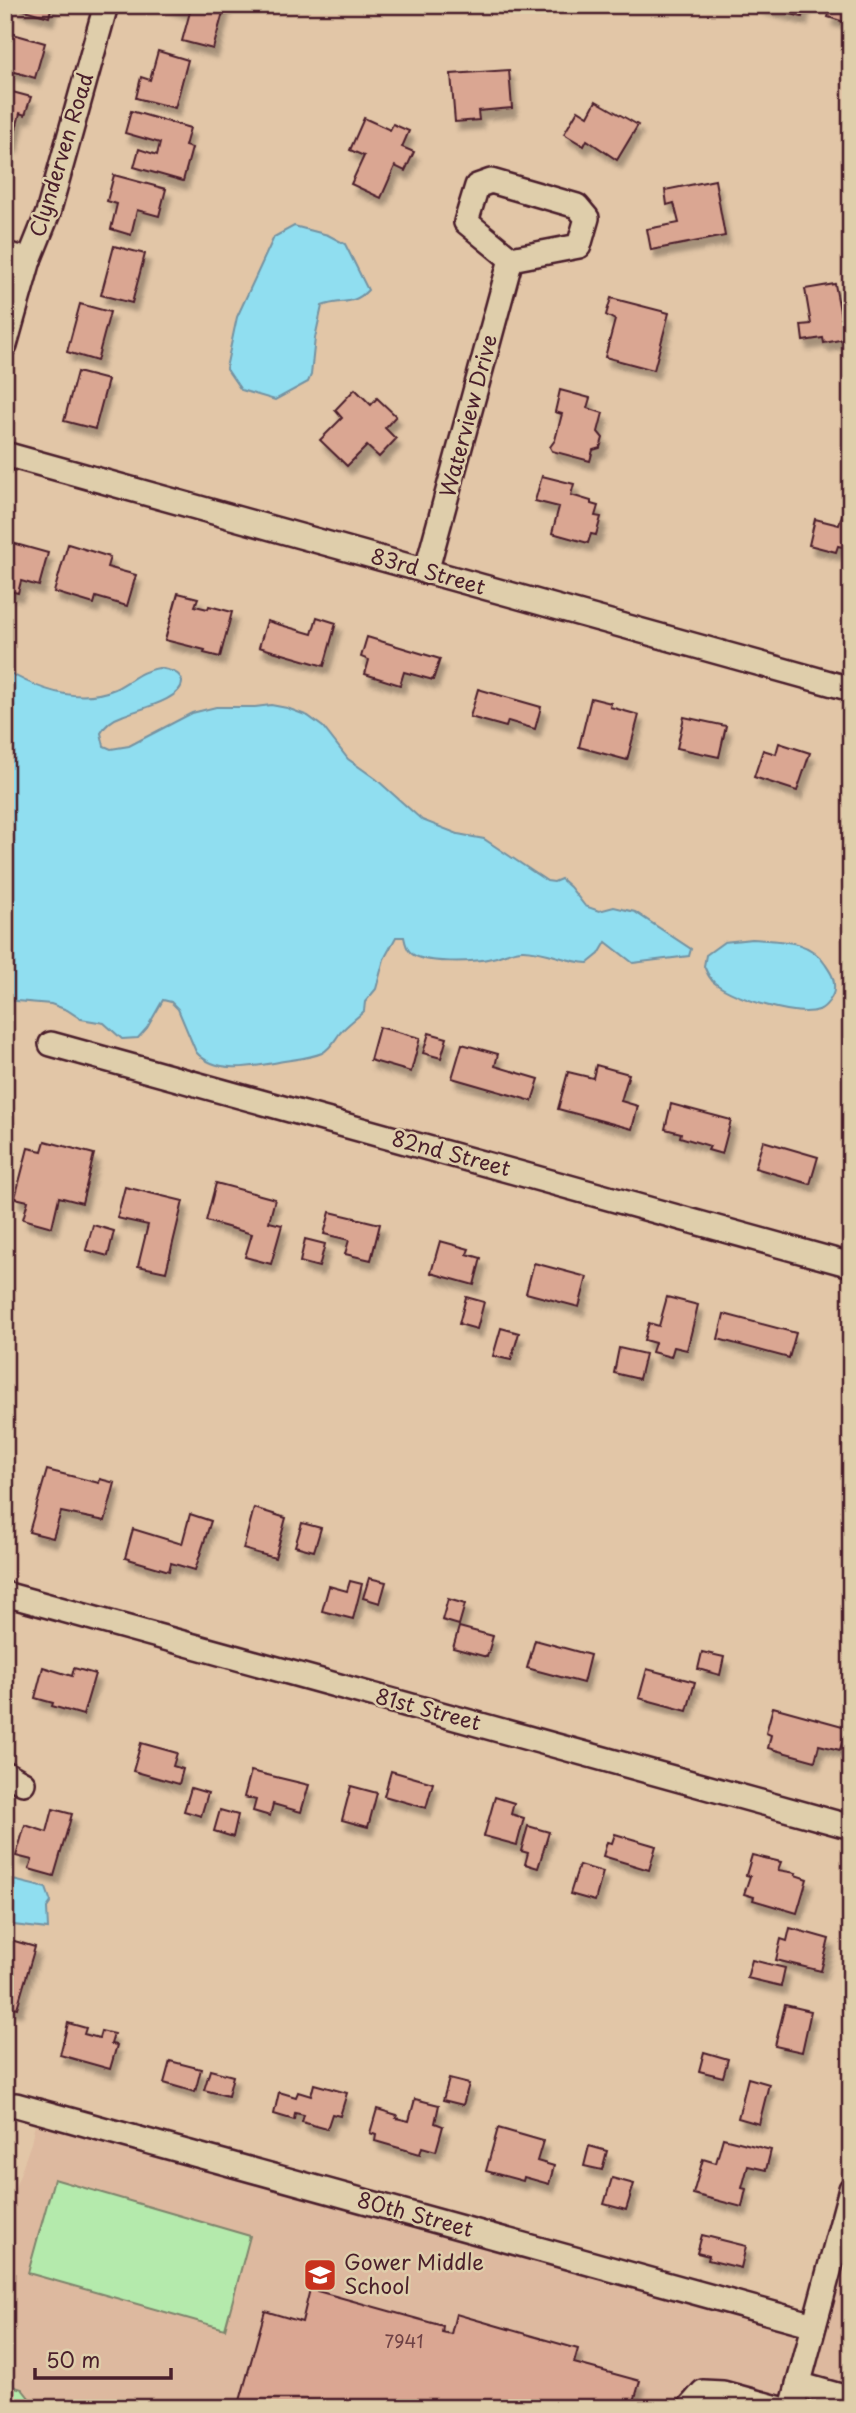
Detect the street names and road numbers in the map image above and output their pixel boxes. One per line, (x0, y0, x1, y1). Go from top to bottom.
street label: Clynderven Road (20, 68, 100, 240)
street label: Waterview Drive (430, 331, 504, 500)
street label: 83rd Street (367, 538, 490, 602)
street label: 82nd Street (389, 1121, 514, 1183)
street label: 81st Street (372, 1679, 485, 1738)
street label: 80th Street (354, 2182, 477, 2244)

